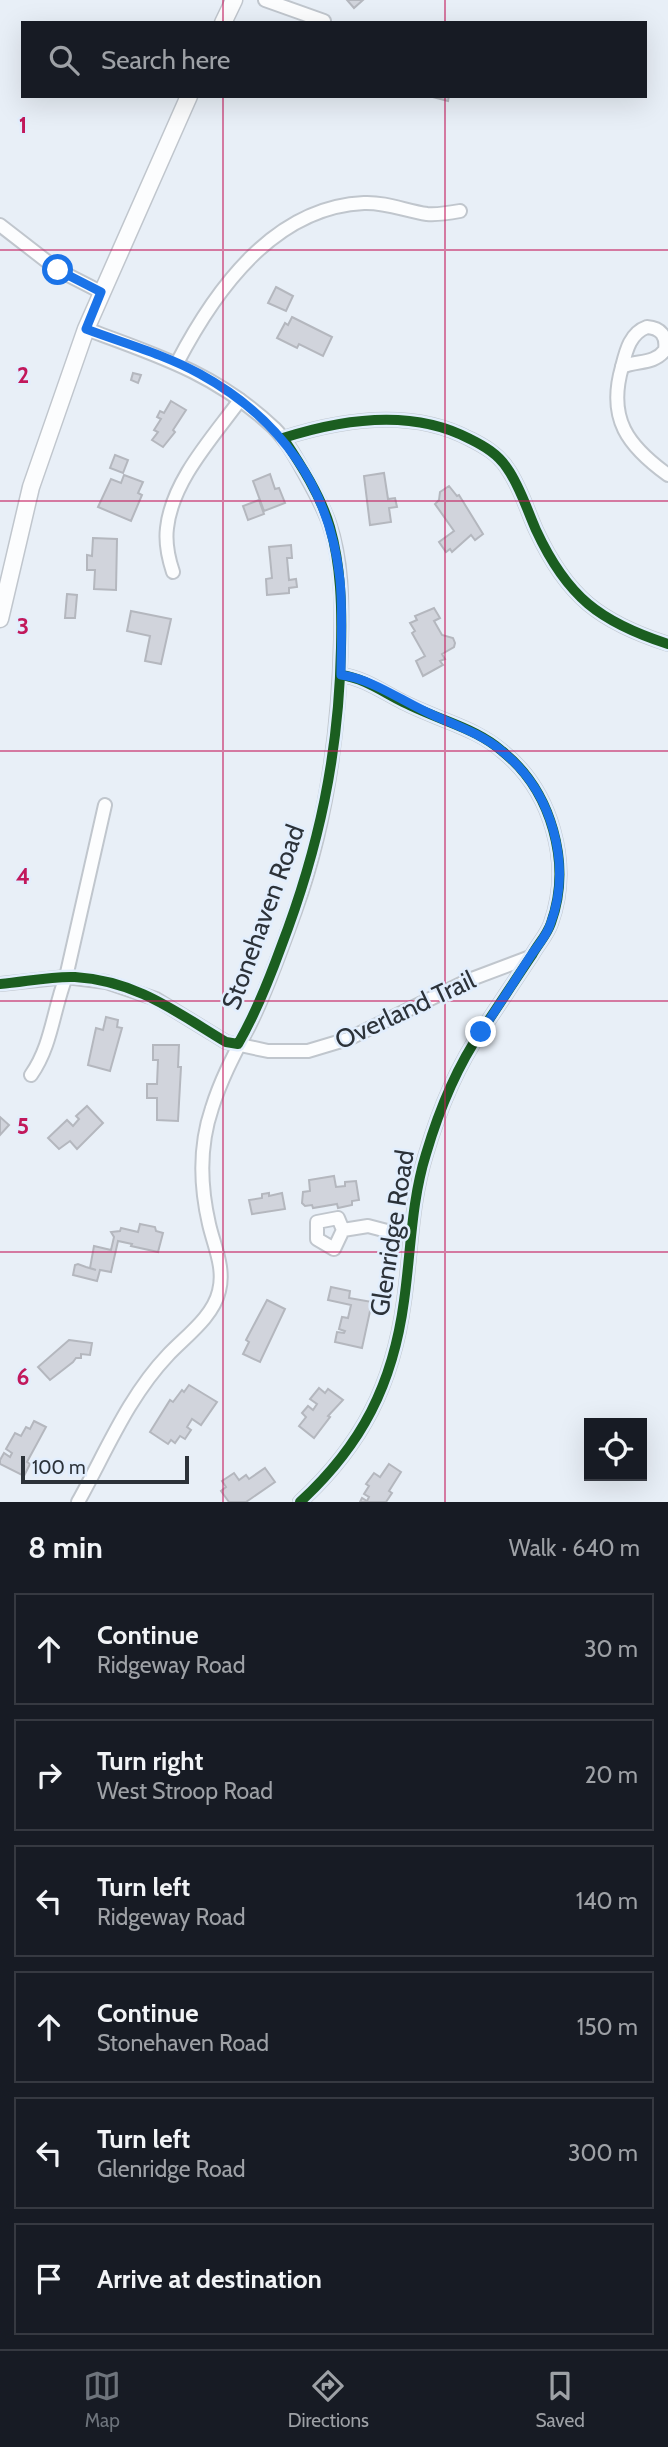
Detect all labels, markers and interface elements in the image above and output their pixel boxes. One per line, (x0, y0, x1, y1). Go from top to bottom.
search box (21, 21, 647, 98)
icon: search (45, 41, 83, 79)
text: Search here (101, 44, 230, 76)
text: 1 (19, 111, 27, 139)
route start (42, 254, 73, 285)
text: 2 (17, 361, 29, 389)
text: 3 (17, 612, 29, 640)
street label: Stonehaven Road (215, 820, 311, 1014)
text: 4 (16, 862, 30, 890)
street label: Overland Trail (330, 964, 480, 1056)
route end (465, 1016, 496, 1047)
text: 5 (17, 1112, 29, 1140)
street label: Glenridge Road (363, 1148, 421, 1318)
text: 6 (17, 1363, 29, 1391)
map controls (584, 1418, 647, 1481)
button: locate (584, 1418, 647, 1481)
scale bar (21, 1453, 189, 1485)
text: 100 m (32, 1456, 86, 1479)
text: 8 min (28, 1529, 103, 1566)
text: Walk · 640 m (509, 1534, 640, 1562)
text: Continue (97, 1619, 199, 1651)
icon: ahead (30, 1630, 68, 1668)
text: 30 m (584, 1635, 638, 1663)
text: Ridgeway Road (97, 1651, 245, 1679)
text: Turn right (97, 1745, 203, 1777)
icon: right (30, 1756, 68, 1794)
text: 20 m (585, 1761, 638, 1789)
text: West Stroop Road (97, 1777, 273, 1805)
text: Turn left (97, 1871, 190, 1903)
icon: left (30, 1882, 68, 1920)
text: 140 m (576, 1887, 638, 1915)
text: Ridgeway Road (97, 1903, 245, 1931)
text: Continue (97, 1997, 199, 2029)
icon: ahead (30, 2008, 68, 2046)
text: 150 m (577, 2013, 638, 2041)
text: Stonehaven Road (97, 2029, 269, 2057)
text: Turn left (97, 2123, 190, 2155)
icon: left (30, 2134, 68, 2172)
text: 300 m (568, 2139, 638, 2167)
text: Glenridge Road (97, 2155, 245, 2183)
icon: arrive (30, 2260, 68, 2298)
text: Arrive at destination (97, 2263, 322, 2295)
tab: Map (83, 2367, 121, 2432)
tab: Directions (288, 2367, 369, 2432)
tab: Saved (535, 2367, 585, 2432)

